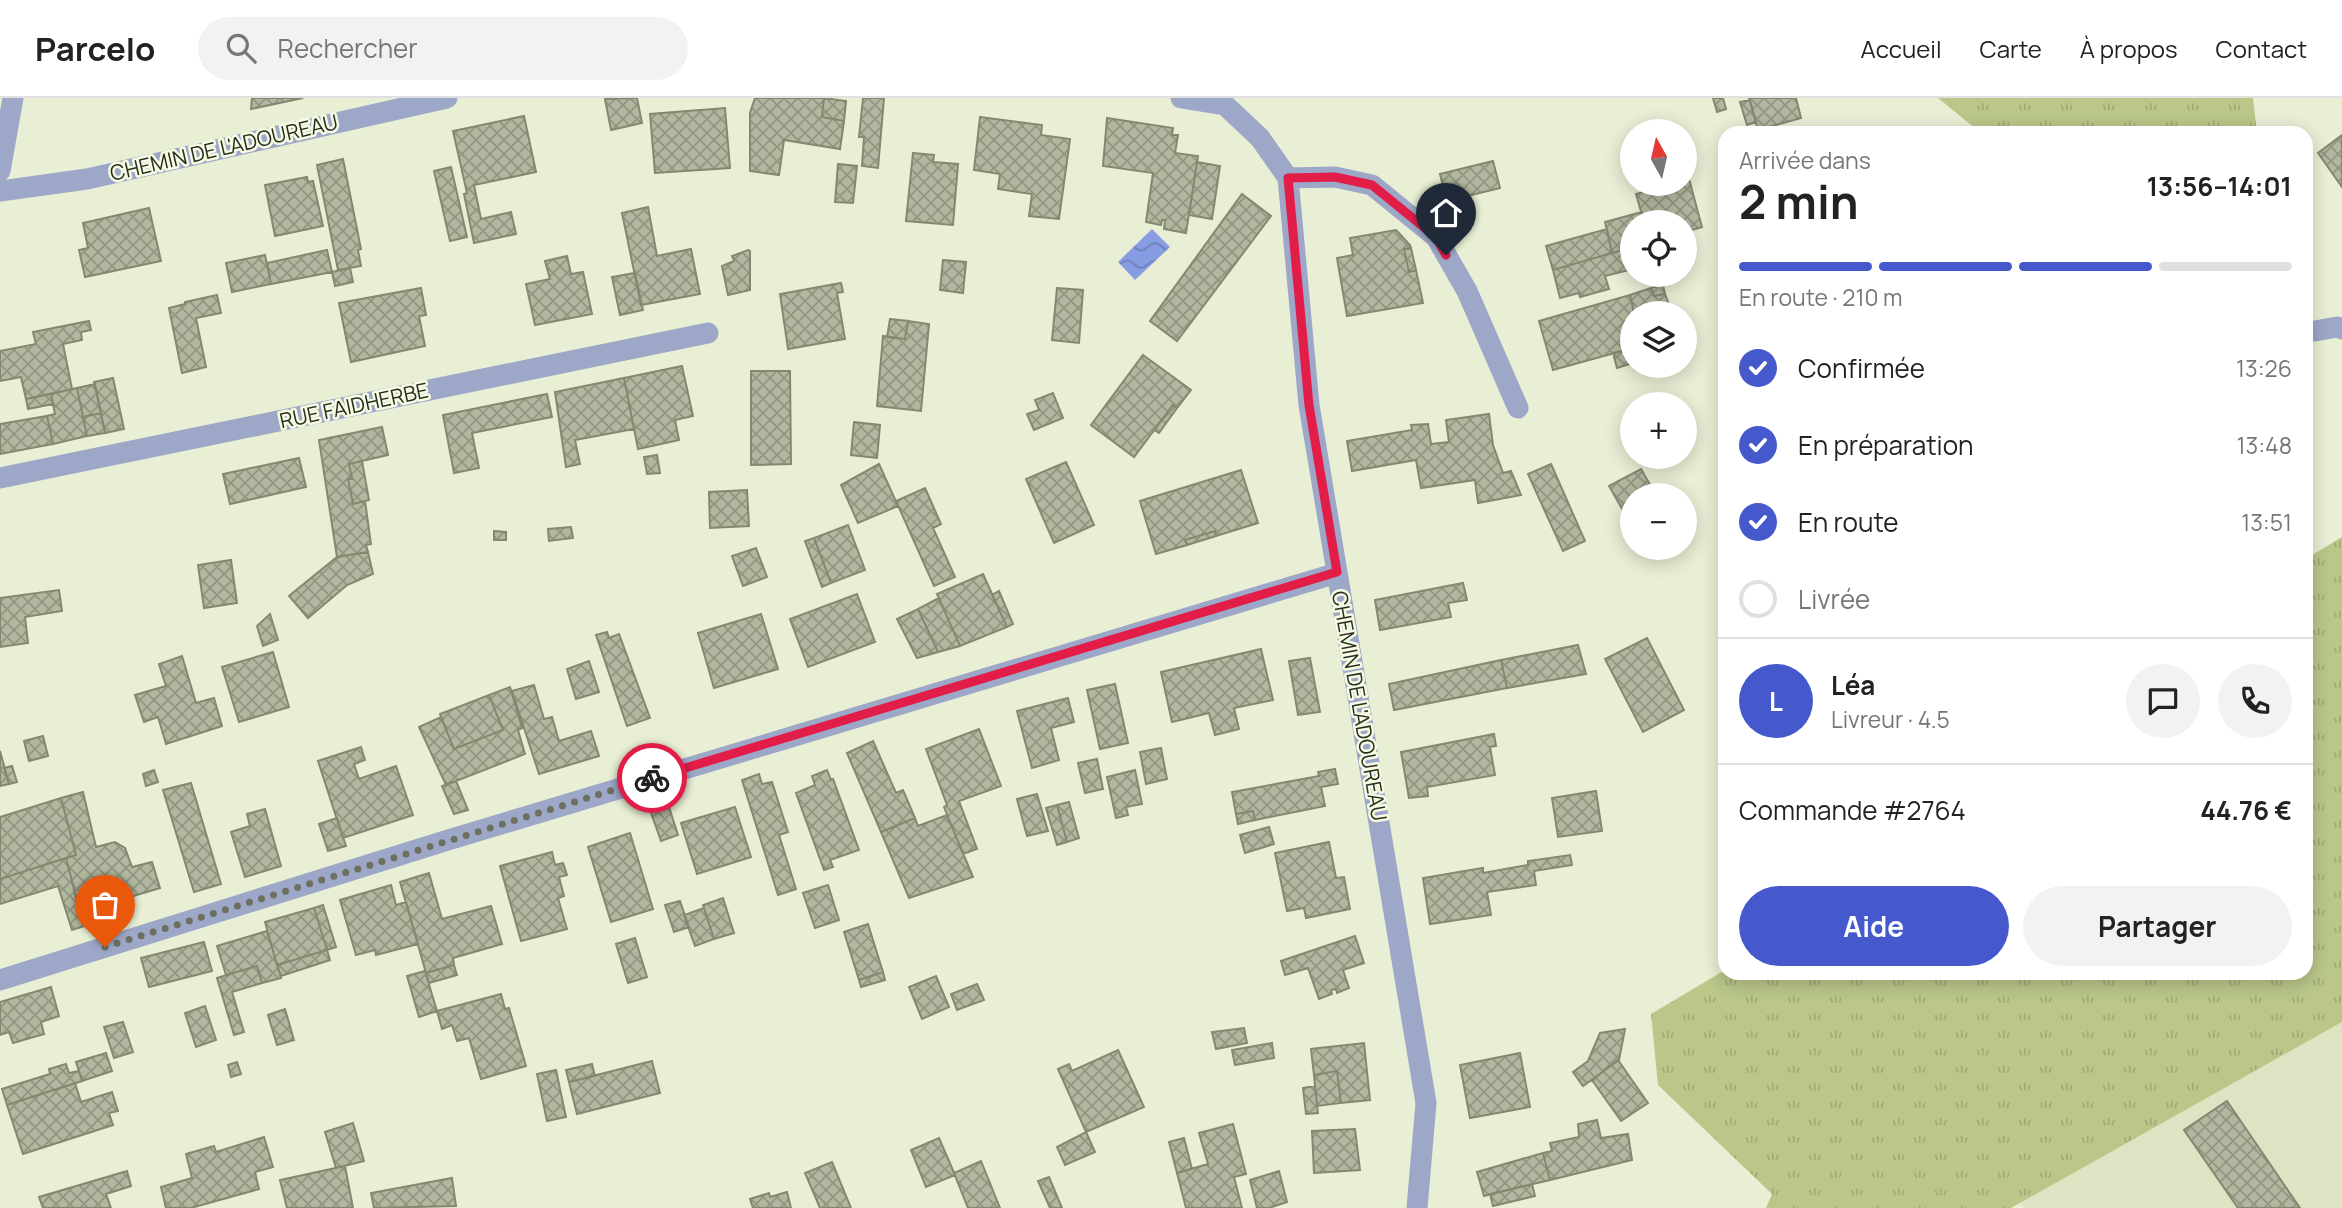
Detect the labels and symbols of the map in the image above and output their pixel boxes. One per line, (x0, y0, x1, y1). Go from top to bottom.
street label: CHEMIN DE L'ADOUREAU (107, 107, 340, 187)
north arrow (1620, 119, 1698, 196)
pin (1416, 183, 1476, 255)
street label: RUE FAIDHERBE (277, 376, 431, 434)
street label: CHEMIN DE L'ADOUREAU (1326, 589, 1394, 823)
courier (617, 743, 687, 813)
pin (75, 875, 135, 947)

